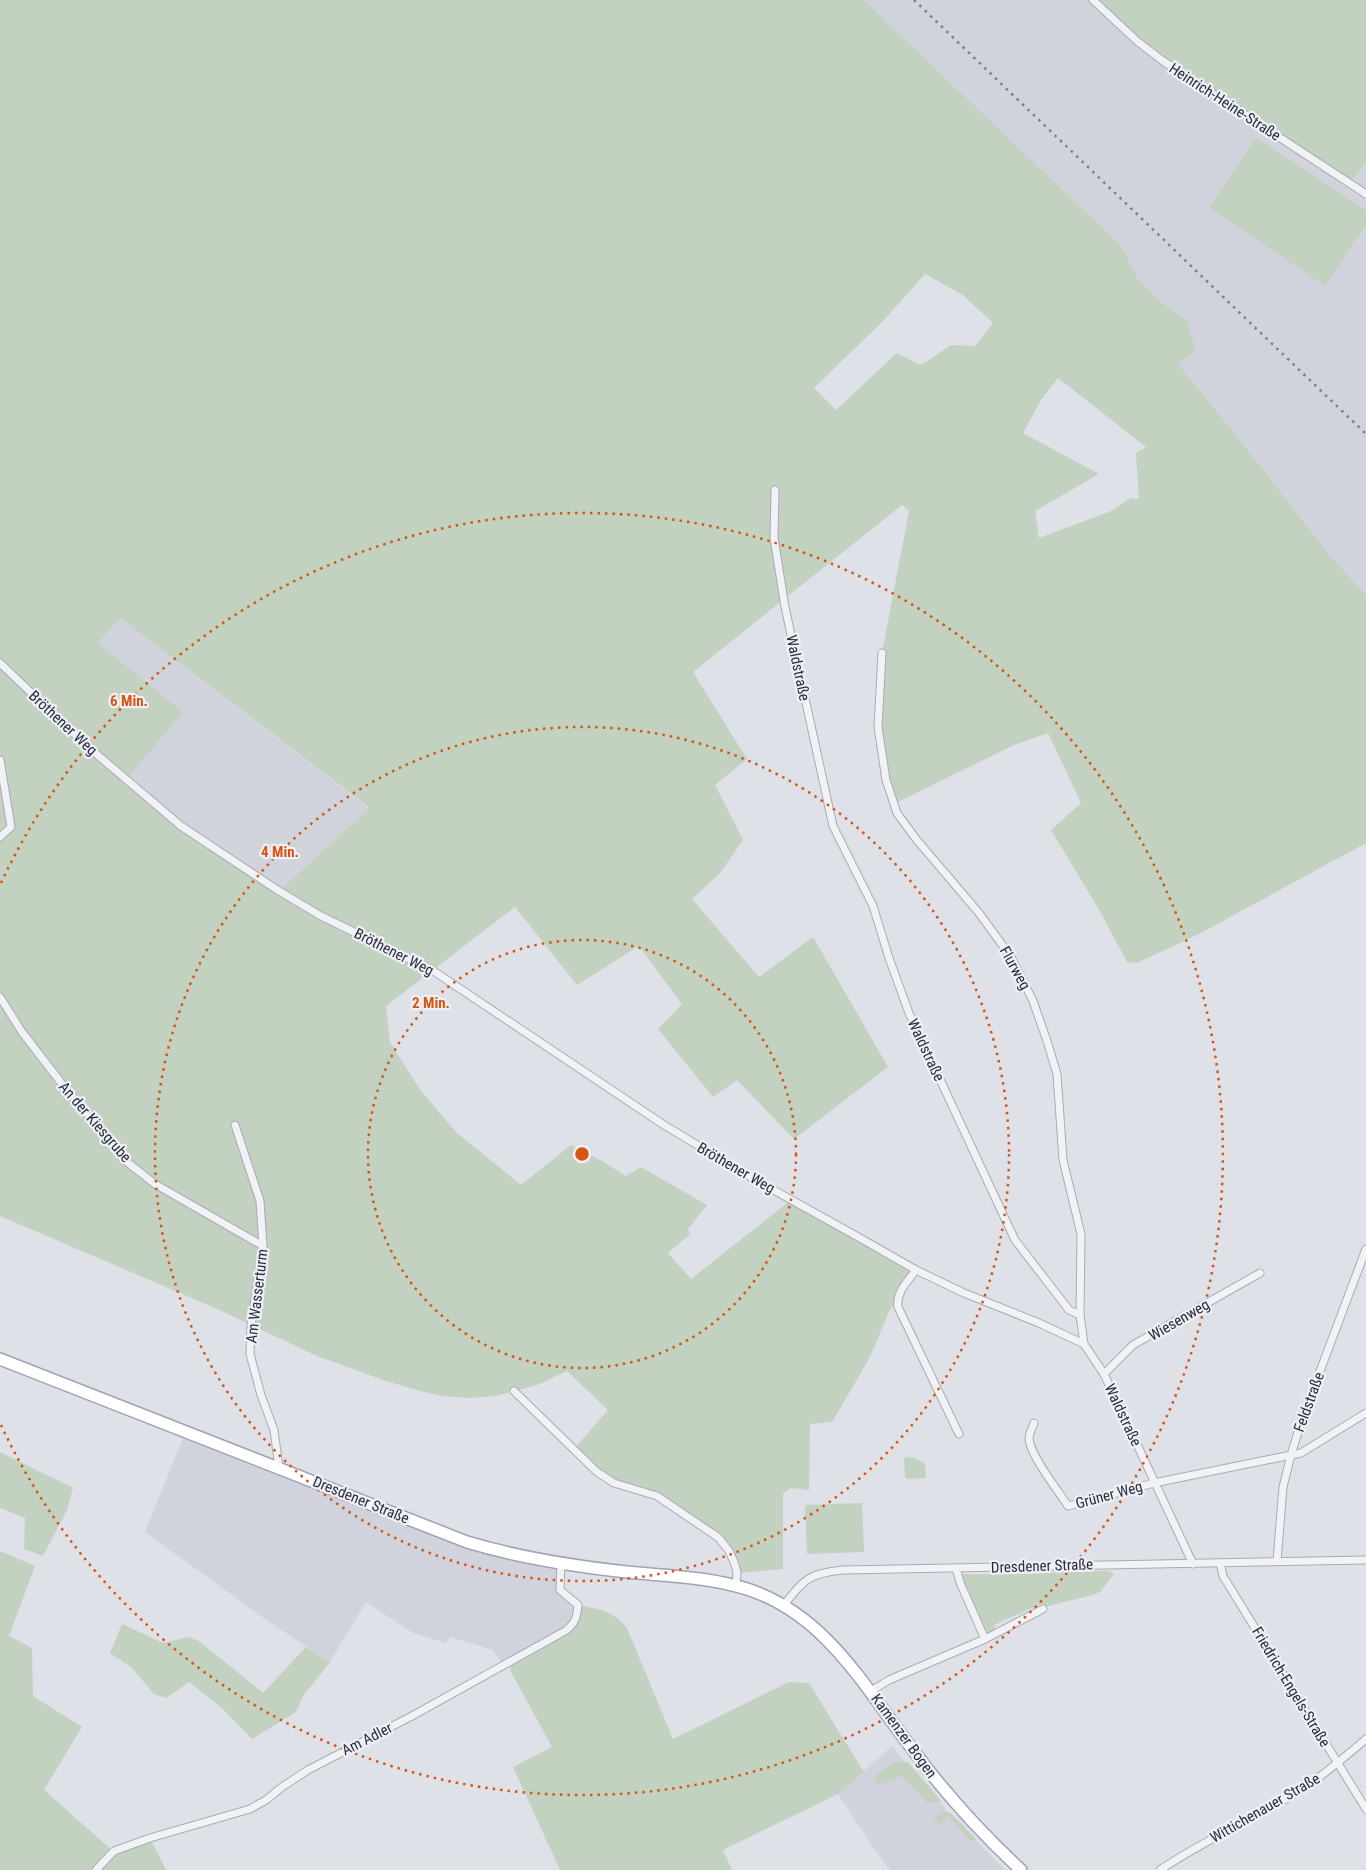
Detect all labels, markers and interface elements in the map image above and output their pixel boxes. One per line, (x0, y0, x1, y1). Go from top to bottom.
street label: Heinrich-Heine-Straße (1166, 59, 1284, 145)
street label: Waldstraße (782, 633, 814, 703)
street label: Bröthener Weg (25, 687, 101, 759)
text: 6 Min. (110, 692, 148, 710)
text: 4 Min. (261, 843, 299, 861)
street label: Bröthener Weg (351, 924, 437, 980)
street label: Flurweg (996, 943, 1034, 993)
text: 2 Min. (412, 994, 450, 1012)
street label: Waldstraße (904, 1016, 948, 1084)
street label: An der Kiesgrube (55, 1078, 135, 1166)
street label: Bröthener Weg (694, 1139, 778, 1197)
centre of rings (573, 1145, 591, 1163)
street label: Am Wasserturm (242, 1248, 272, 1344)
street label: Wiesenweg (1145, 1295, 1213, 1345)
street label: Feldstraße (1290, 1370, 1328, 1434)
street label: Waldstraße (1101, 1381, 1145, 1449)
street label: Dresdener Straße (310, 1473, 412, 1527)
street label: Grüner Weg (1074, 1477, 1144, 1513)
street label: Dresdener Straße (991, 1555, 1093, 1577)
street label: Friedrich-Engels-Straße (1248, 1624, 1334, 1750)
street label: Kamenzer Bogen (867, 1690, 941, 1782)
street label: Am Adler (339, 1718, 396, 1759)
street label: Wittichenauer Straße (1207, 1769, 1323, 1847)

